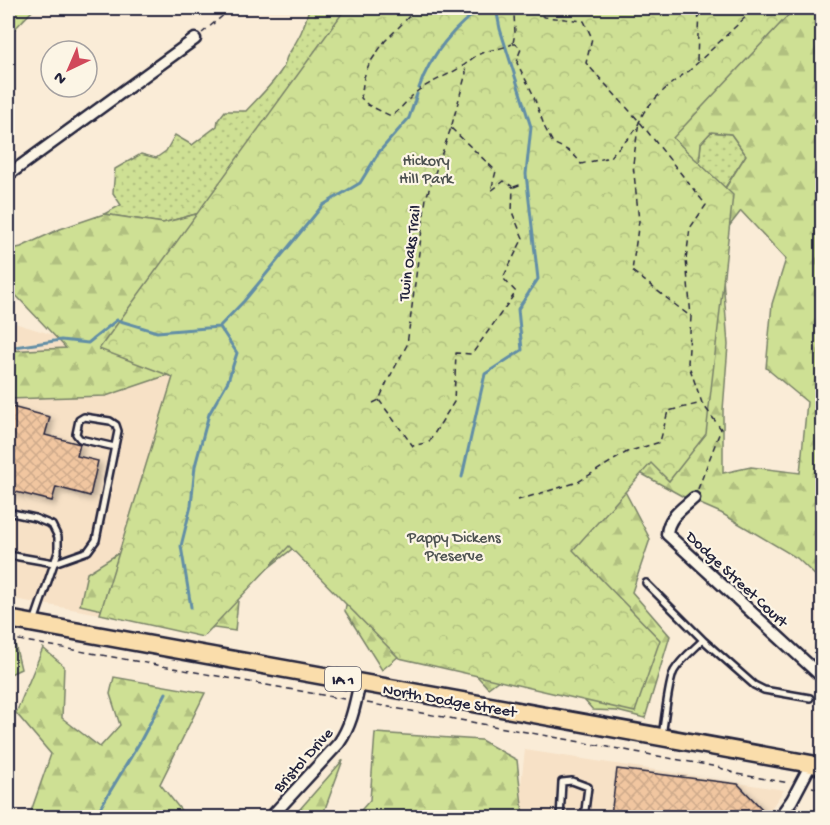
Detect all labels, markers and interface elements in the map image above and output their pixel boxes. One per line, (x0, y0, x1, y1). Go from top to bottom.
north arrow (39, 39, 99, 99)
text: N (50, 66, 71, 88)
park label: Hickory Hill Park (399, 153, 455, 190)
street label: Twin Oaks Trail (396, 204, 427, 303)
street label: Dodge Street Court (680, 528, 792, 634)
park label: Pappy Dickens Preserve (406, 530, 502, 567)
road number: IA 1 (325, 667, 361, 691)
street label: North Dodge Street (381, 681, 519, 724)
street label: Bristol Drive (270, 725, 339, 798)

